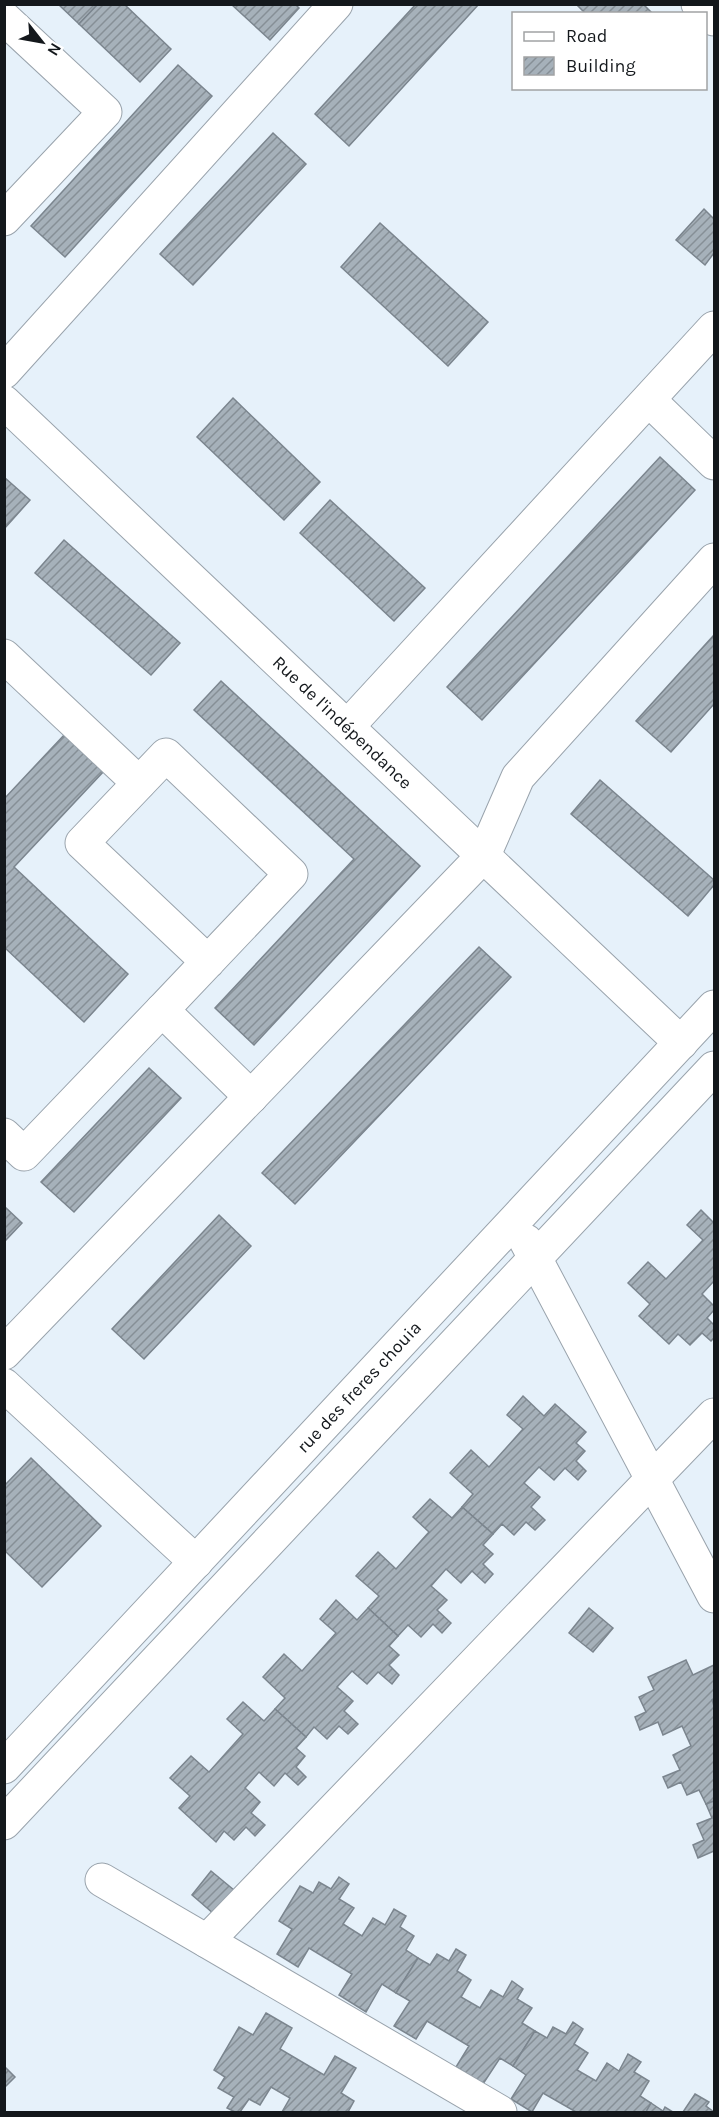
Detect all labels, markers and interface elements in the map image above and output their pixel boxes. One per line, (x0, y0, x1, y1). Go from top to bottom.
north arrow (12, 12, 72, 72)
legend (512, 12, 707, 90)
text: Road (566, 25, 607, 47)
text: N (43, 40, 66, 59)
text: Building (566, 55, 636, 77)
street label: Rue de l'indépendance (268, 651, 417, 794)
street label: rue des freres chouia (292, 1317, 426, 1457)

